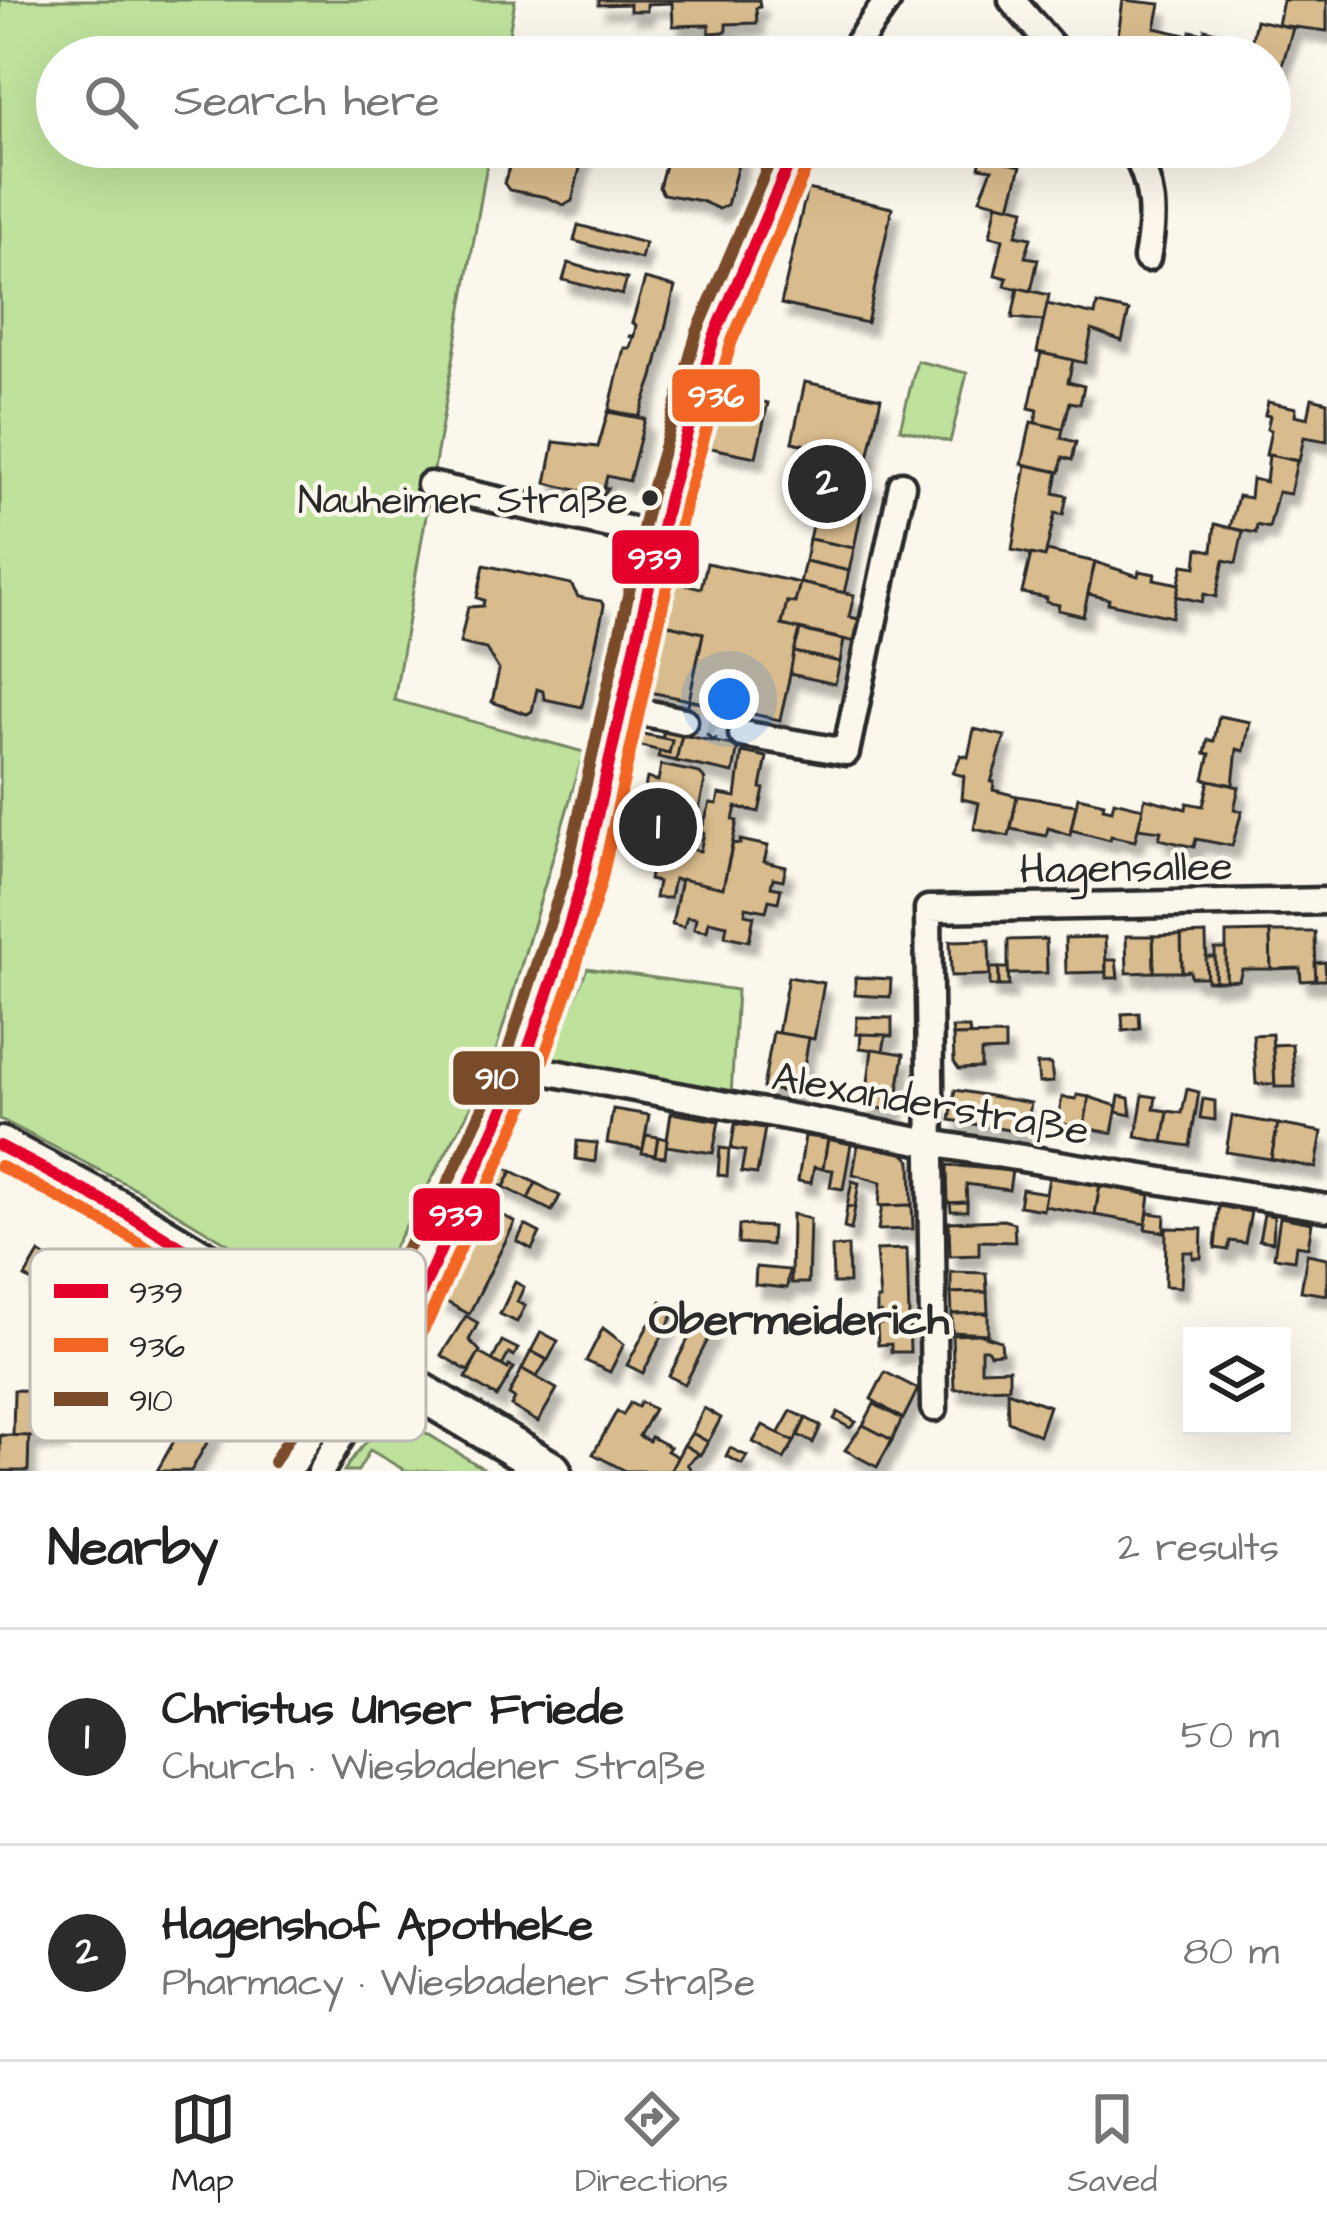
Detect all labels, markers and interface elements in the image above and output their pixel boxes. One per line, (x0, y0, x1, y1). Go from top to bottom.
search box (36, 36, 1291, 168)
icon: search (78, 69, 144, 135)
text: Search here (174, 71, 440, 133)
line badge: 936 (670, 367, 762, 424)
text: 936 (688, 374, 744, 420)
pin: 2 (788, 439, 866, 529)
place label: Nauheimer Straße (298, 475, 628, 529)
marker: Nauheimer Straße (639, 487, 661, 509)
line badge: 939 (610, 528, 701, 586)
text: 939 (628, 536, 682, 582)
your location (699, 669, 759, 729)
pin: 1 (619, 782, 697, 872)
street label: Hagensallee (1019, 838, 1233, 900)
line badge: 910 (451, 1049, 542, 1107)
street label: Alexanderstraße (767, 1049, 1094, 1161)
text: 910 (475, 1056, 519, 1102)
line badge: 939 (411, 1186, 502, 1243)
text: 939 (429, 1193, 483, 1239)
legend (30, 1249, 426, 1441)
text: 939 (129, 1270, 183, 1316)
district label: Obermeiderich (649, 1290, 950, 1352)
text: 936 (129, 1324, 185, 1370)
map controls (1183, 1327, 1291, 1435)
button: layers (1183, 1327, 1291, 1435)
text: 910 (129, 1378, 173, 1424)
text: Nearby (48, 1514, 218, 1585)
text: 2 results (1118, 1522, 1279, 1576)
text: Christus Unser Friede (162, 1679, 624, 1741)
text: 1 (85, 1710, 90, 1764)
text: 50 m (1181, 1710, 1279, 1764)
text: Church · Wiesbadener Straße (162, 1741, 706, 1795)
text: Hagenshof Apotheke (162, 1895, 593, 1957)
text: 2 (76, 1926, 98, 1980)
text: 80 m (1183, 1926, 1279, 1980)
text: Pharmacy · Wiesbadener Straße (162, 1957, 755, 2011)
tab: Map (170, 2086, 236, 2204)
tab: Directions (575, 2086, 728, 2204)
tab: Saved (1067, 2086, 1157, 2204)

